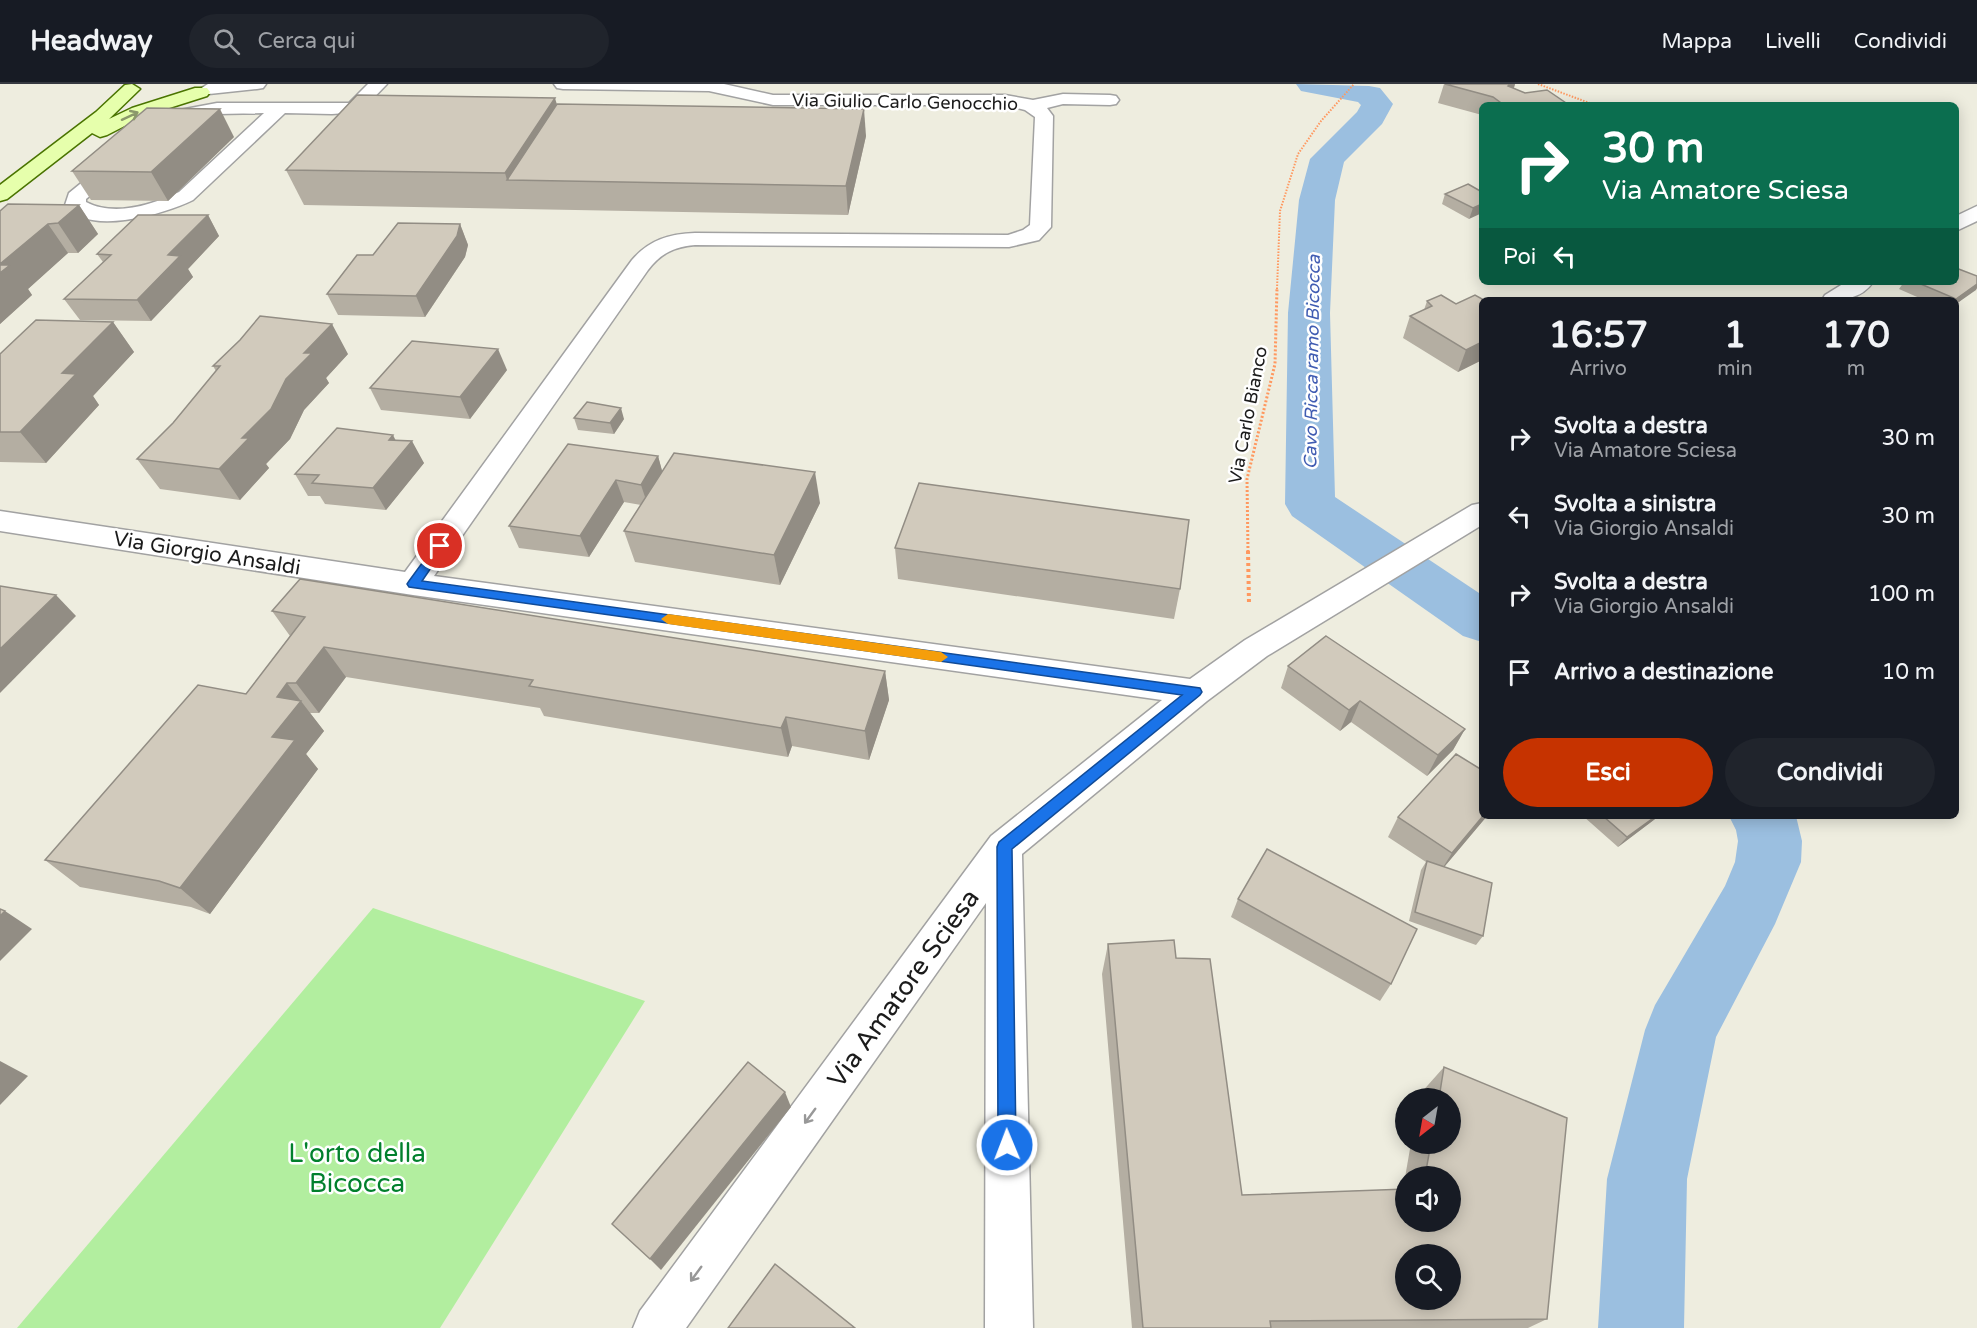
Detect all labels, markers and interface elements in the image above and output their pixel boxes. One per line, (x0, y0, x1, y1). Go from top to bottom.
search box (189, 14, 609, 68)
text: Headway (30, 24, 153, 58)
icon: search (210, 25, 243, 58)
text: Cerca qui (258, 28, 356, 54)
text: Mappa (1662, 29, 1732, 54)
text: Livelli (1765, 29, 1821, 54)
text: Condividi (1854, 29, 1947, 54)
street label: Via Giulio Carlo Genocchio (792, 89, 1018, 115)
one-way arrow (120, 110, 138, 122)
text: 30 m (1602, 123, 1704, 174)
icon: right (1503, 126, 1581, 204)
text: Via Amatore Sciesa (1602, 174, 1849, 207)
icon: left (1548, 240, 1581, 273)
text: Poi (1503, 244, 1536, 270)
water label: Cavo Ricca ramo Bicocca (1299, 254, 1325, 469)
text: 16:57 (1548, 314, 1648, 357)
text: 1 (1724, 314, 1746, 357)
text: 170 (1822, 314, 1890, 357)
street label: Via Carlo Bianco (1224, 344, 1272, 486)
text: Arrivo (1569, 357, 1627, 381)
text: min (1717, 357, 1753, 381)
text: m (1847, 357, 1865, 381)
text: Svolta a destra (1554, 413, 1708, 439)
icon: right (1503, 422, 1536, 455)
text: 30 m (1881, 425, 1935, 451)
text: Via Amatore Sciesa (1554, 439, 1737, 463)
text: Svolta a sinistra (1554, 491, 1716, 517)
icon: left (1503, 500, 1536, 533)
text: 30 m (1881, 503, 1935, 529)
text: Via Giorgio Ansaldi (1554, 517, 1734, 541)
pin (414, 520, 465, 571)
street label: Via Giorgio Ansaldi (112, 526, 302, 581)
icon: arrive (423, 529, 456, 562)
text: Svolta a destra (1554, 569, 1708, 595)
icon: right (1503, 578, 1536, 611)
text: 100 m (1868, 581, 1935, 607)
text: Via Giorgio Ansaldi (1554, 595, 1734, 619)
icon: arrive (1503, 656, 1536, 689)
text: Arrivo a destinazione (1554, 659, 1773, 685)
text: 10 m (1881, 659, 1935, 685)
button: Esci (1503, 738, 1713, 807)
button: Condividi (1725, 738, 1935, 807)
street label: Via Amatore Sciesa (821, 883, 986, 1094)
north arrow (1395, 1088, 1461, 1154)
map controls (1395, 1088, 1461, 1310)
one-way arrow (804, 1107, 817, 1123)
position arrow (975, 1113, 1039, 1177)
park label: L'orto della Bicocca (288, 1138, 426, 1199)
button: sound (1395, 1166, 1461, 1232)
button: search (1395, 1244, 1461, 1310)
one-way arrow (690, 1265, 702, 1281)

